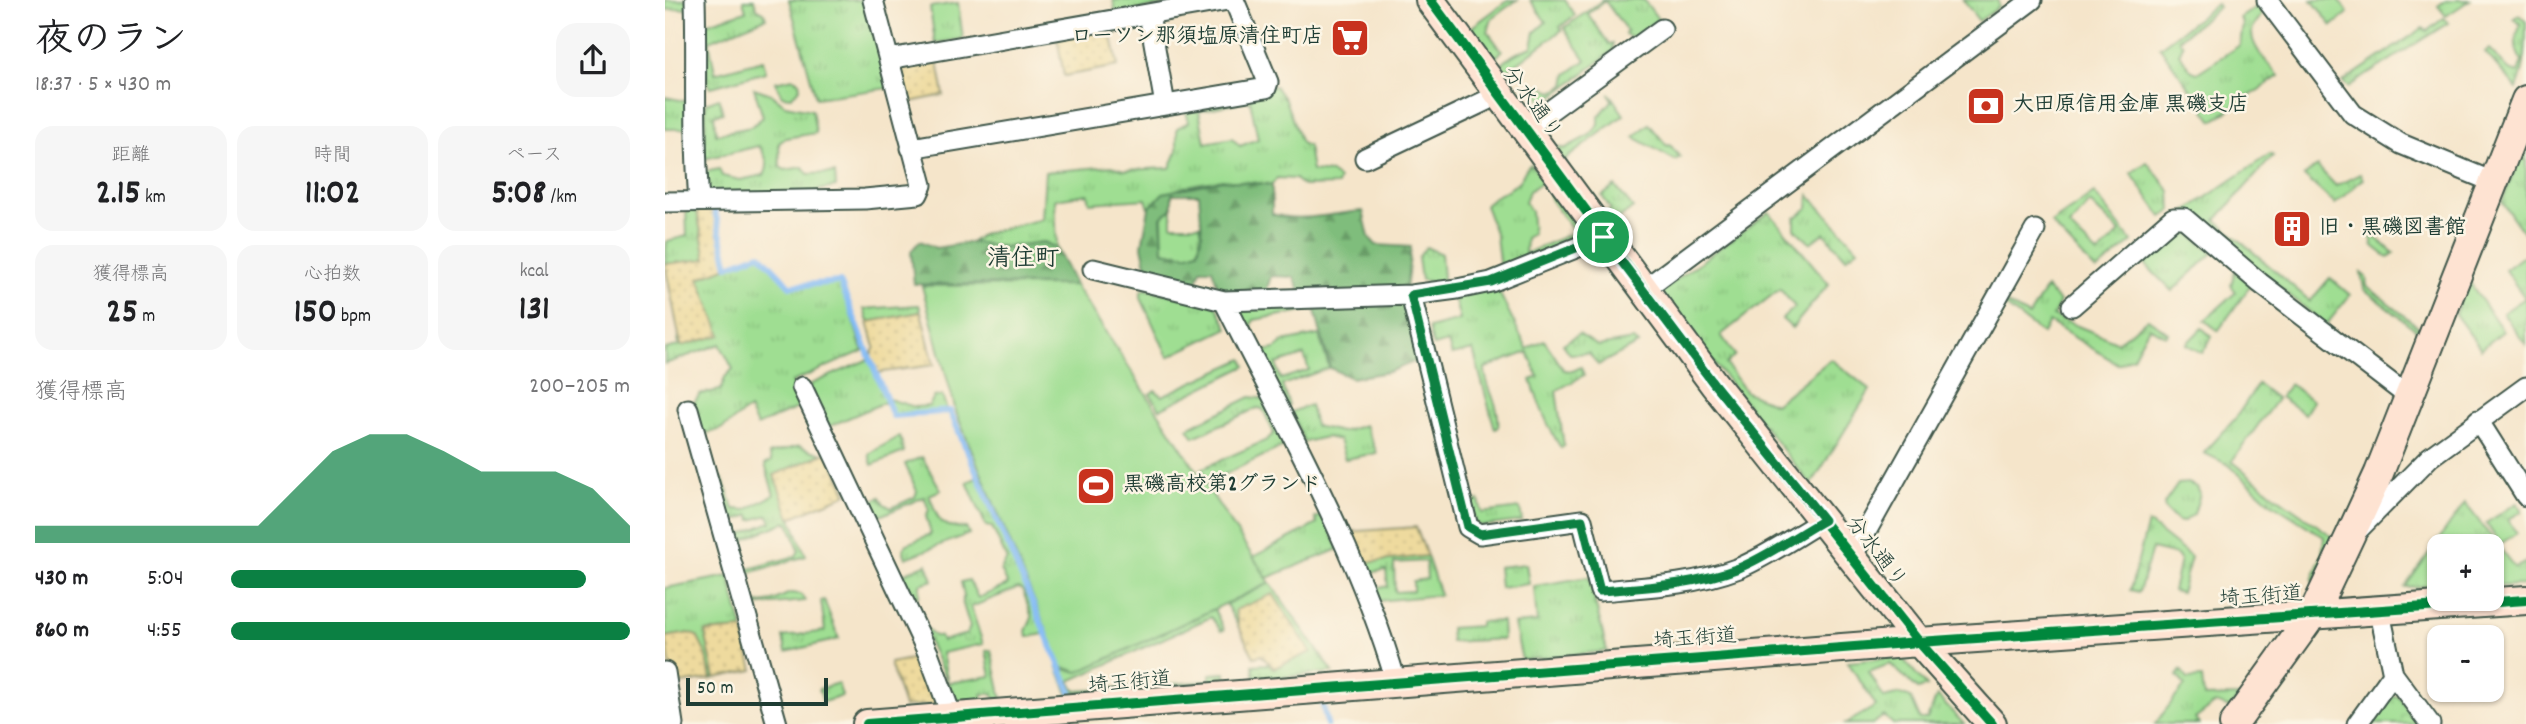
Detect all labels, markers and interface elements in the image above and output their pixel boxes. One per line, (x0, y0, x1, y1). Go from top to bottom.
text: 夜のラン (35, 15, 187, 70)
supermarket icon: ローソン那須塩原清住町店 (1329, 17, 1371, 59)
button: share (556, 23, 630, 97)
place label: ローソン那須塩原清住町店 (1071, 23, 1323, 53)
street label: 分水通り (1494, 61, 1568, 147)
text: 18:37 · 5 × 430 m (35, 69, 171, 102)
bank icon: 大田原信用金庫 黒磯支店 (1965, 85, 2007, 127)
place label: 大田原信用金庫 黒磯支店 (2013, 91, 2249, 121)
text: 距離 (112, 143, 150, 170)
text: 時間 (313, 143, 352, 170)
text: ペース (506, 143, 562, 170)
text: 2.15 (96, 170, 141, 220)
text: 11:02 (305, 170, 360, 220)
text: 5:08 (491, 170, 546, 220)
text: km (141, 185, 166, 212)
text: /km (546, 185, 577, 212)
pin (1573, 207, 1633, 267)
building icon: 旧・黒磯図書館 (2271, 208, 2313, 250)
place label: 旧・黒磯図書館 (2319, 214, 2466, 244)
icon: arrive (1584, 218, 1622, 256)
district label: 清住町 (987, 243, 1059, 277)
text: kcal (520, 259, 549, 286)
text: 獲得標高 (93, 262, 169, 289)
text: 心拍数 (304, 262, 361, 289)
text: 131 (519, 286, 550, 336)
text: 25 (106, 289, 138, 339)
text: 150 (294, 289, 337, 339)
text: m (138, 304, 155, 331)
text: bpm (337, 304, 371, 331)
text: 200–205 m (529, 371, 630, 404)
text: 獲得標高 (35, 377, 127, 410)
sports icon: 黒磯高校第2グランド (1075, 465, 1117, 507)
place label: 黒磯高校第2グランド (1123, 471, 1321, 501)
street label: 分水通り (1837, 511, 1913, 595)
map controls (2427, 534, 2504, 702)
button: + (2427, 534, 2504, 611)
text: 430 m (35, 563, 88, 596)
text: 5:04 (147, 563, 184, 596)
street label: 埼玉街道 (2218, 580, 2304, 616)
text: 860 m (35, 615, 89, 648)
text: 4:55 (147, 615, 182, 648)
street label: 埼玉街道 (1652, 622, 1738, 658)
button: − (2427, 625, 2504, 702)
street label: 埼玉街道 (1087, 665, 1173, 703)
scale bar (686, 675, 828, 707)
text: 50 m (697, 676, 734, 703)

